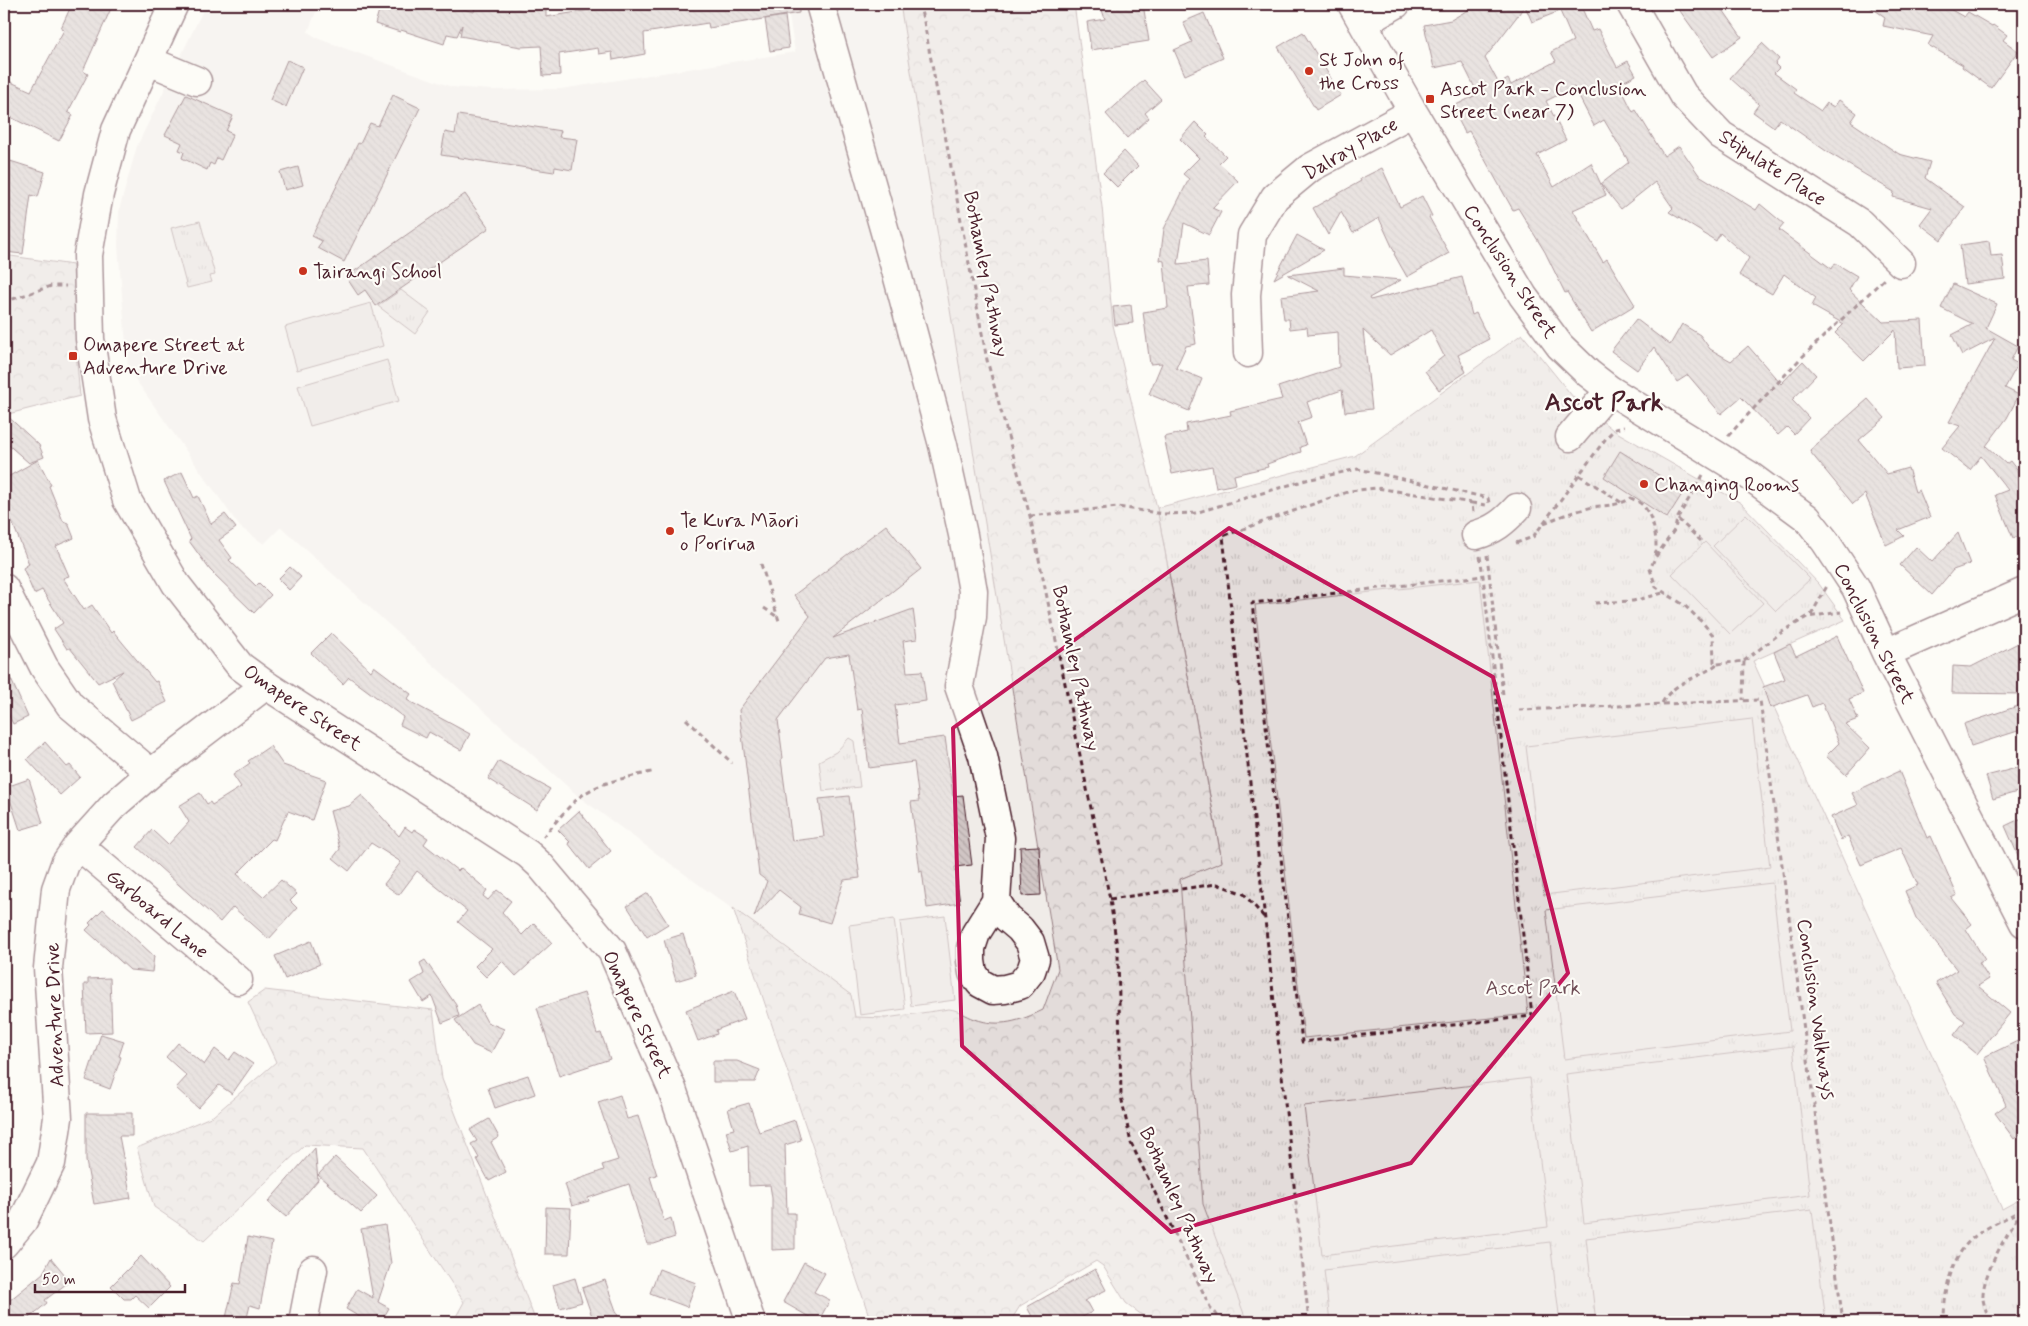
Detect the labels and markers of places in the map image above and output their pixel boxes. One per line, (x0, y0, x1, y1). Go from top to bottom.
place label: St John of the Cross (1319, 47, 1405, 97)
marker: St John of the Cross (1303, 65, 1315, 77)
place label: Ascot Park - Conclusion Street (near 7) (1440, 76, 1647, 126)
marker: Ascot Park - Conclusion Street (near 7) (1424, 93, 1436, 105)
place label: Tairangi School (313, 259, 442, 286)
marker: Tairangi School (297, 265, 309, 277)
place label: Omapere Street at Adventure Drive (83, 332, 245, 382)
marker: Omapere Street at Adventure Drive (67, 350, 79, 362)
place label: Changing Rooms (1654, 472, 1799, 500)
marker: Changing Rooms (1638, 478, 1650, 490)
place label: Te Kura Māori o Porirua (680, 508, 799, 558)
marker: Te Kura Māori o Porirua (664, 525, 676, 537)

